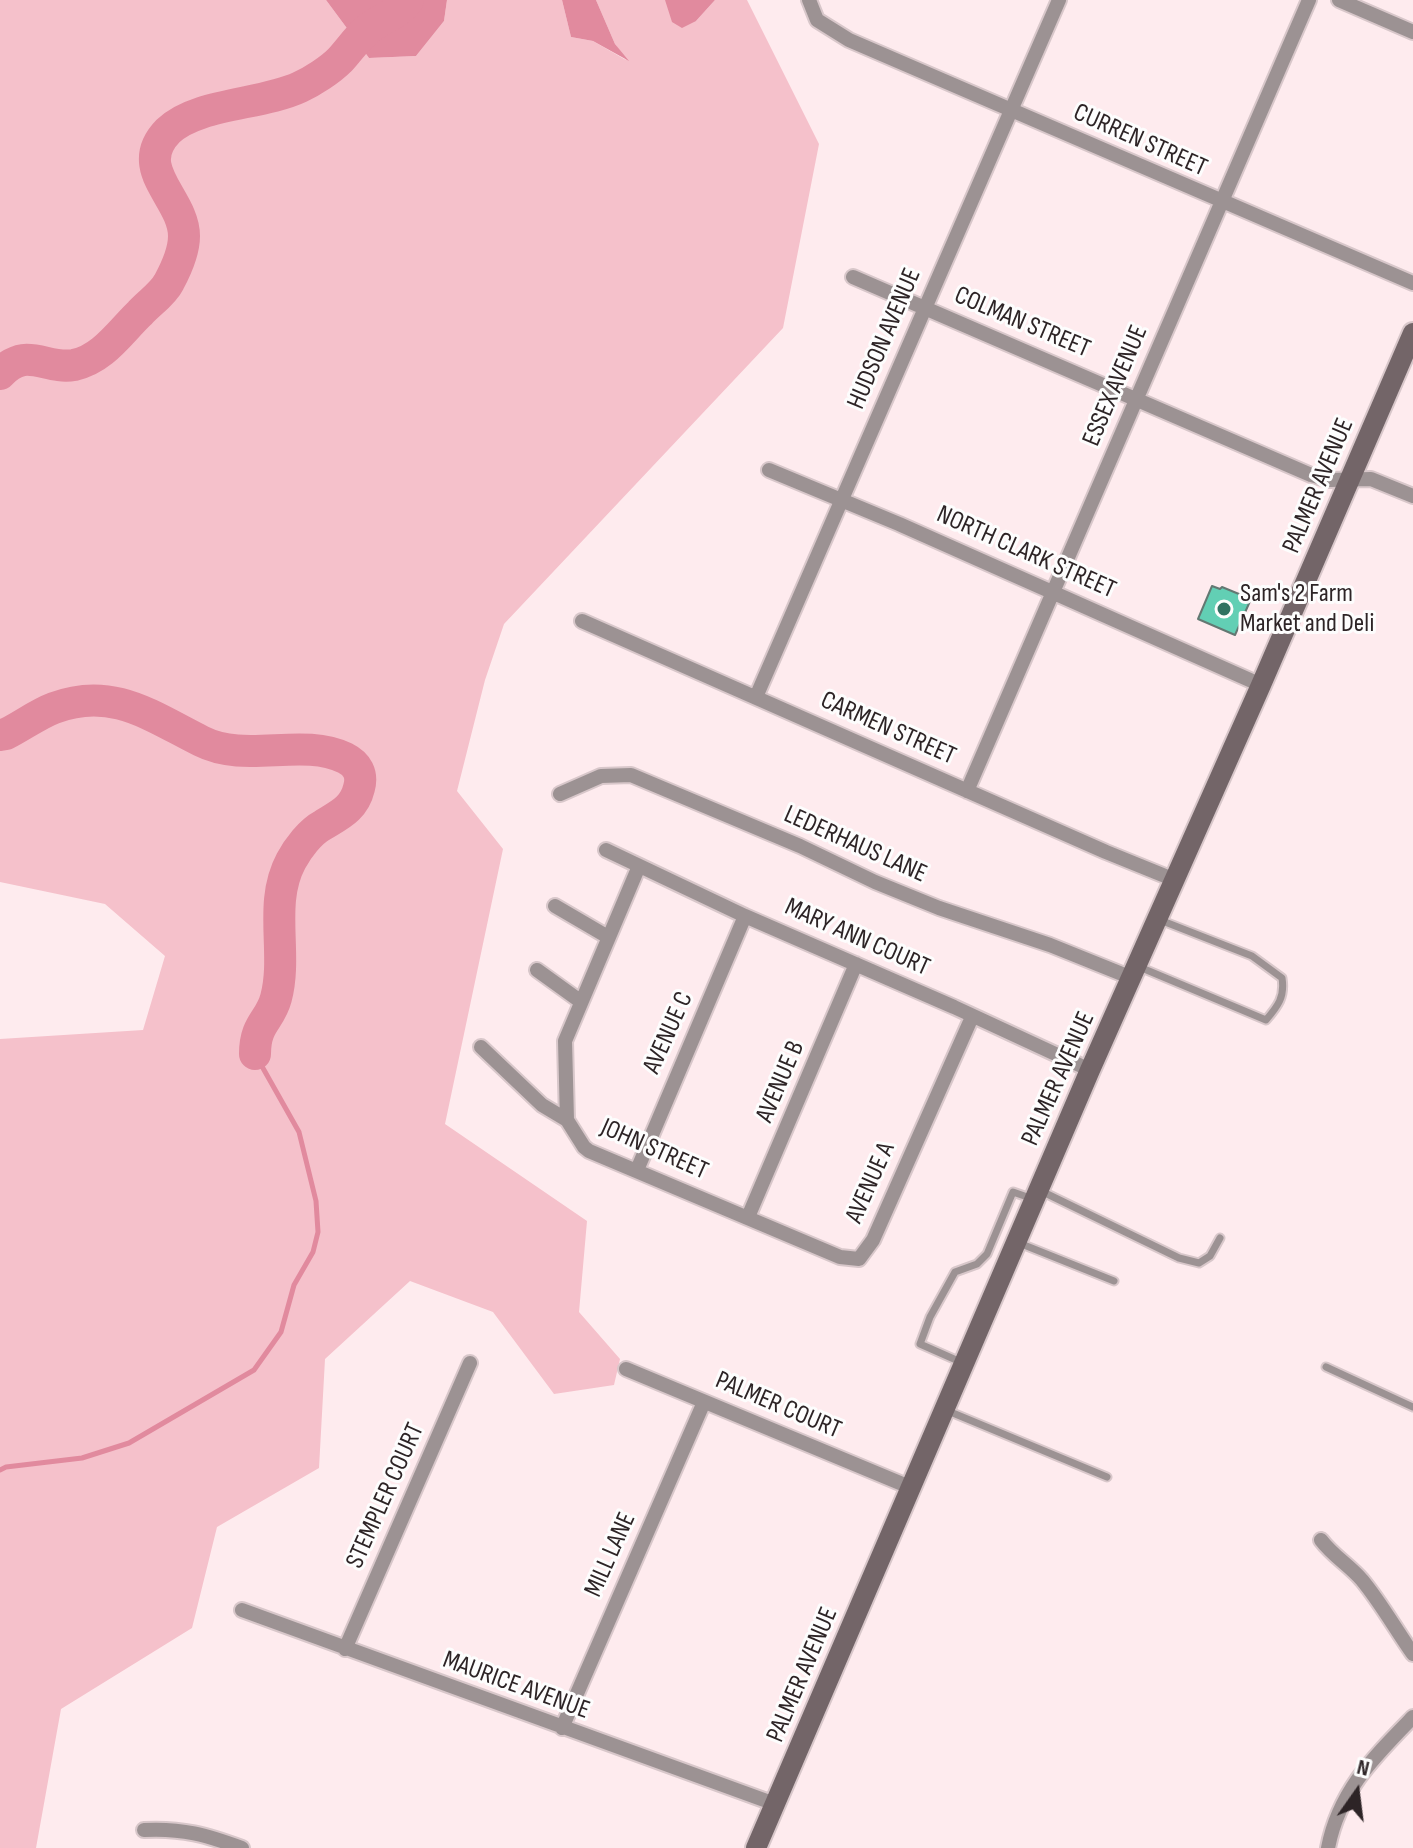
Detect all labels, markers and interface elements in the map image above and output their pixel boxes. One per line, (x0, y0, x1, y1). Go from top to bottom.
street label: CURREN STREET (1068, 98, 1212, 184)
street label: HUDSON AVENUE (841, 264, 929, 414)
street label: COLMAN STREET (949, 280, 1095, 366)
street label: ESSEX AVENUE (1077, 321, 1155, 451)
street label: PALMER AVENUE (1277, 414, 1361, 558)
street label: NORTH CLARK STREET (932, 500, 1120, 606)
place label: Sam's 2 Farm Market and Deli (1240, 578, 1374, 640)
marker: Sam's 2 Farm Market and Deli (1215, 600, 1233, 618)
street label: CARMEN STREET (816, 685, 960, 773)
street label: LEDERHAUS LANE (779, 800, 931, 890)
street label: MARY ANN COURT (780, 892, 934, 984)
street label: AVENUE C (637, 987, 701, 1079)
street label: PALMER AVENUE (1016, 1007, 1102, 1151)
street label: AVENUE B (750, 1037, 812, 1127)
street label: JOHN STREET (595, 1113, 713, 1187)
street label: AVENUE A (839, 1138, 903, 1228)
street label: PALMER COURT (710, 1366, 846, 1446)
street label: STEMPLER COURT (340, 1419, 432, 1573)
street label: MILL LANE (579, 1508, 643, 1602)
street label: PALMER AVENUE (761, 1603, 845, 1747)
street label: MAURICE AVENUE (438, 1645, 594, 1727)
north arrow (1317, 1752, 1397, 1832)
text: N (1354, 1754, 1372, 1783)

